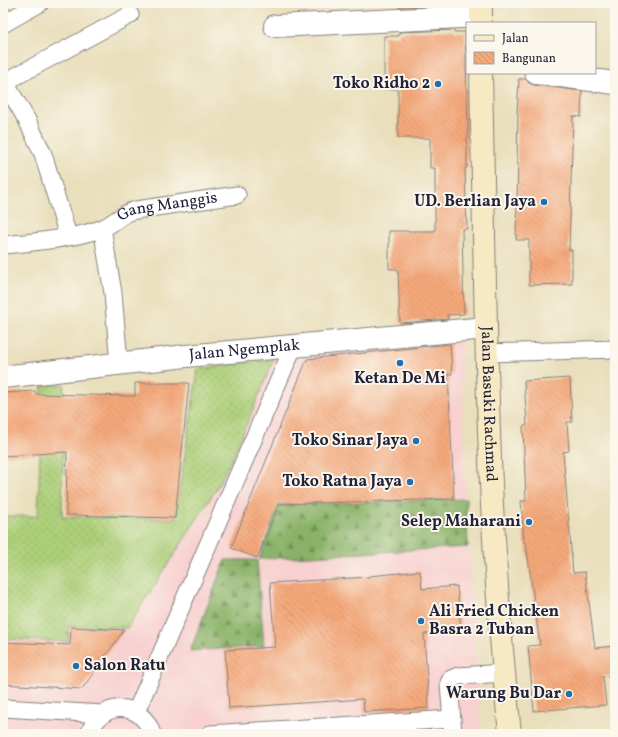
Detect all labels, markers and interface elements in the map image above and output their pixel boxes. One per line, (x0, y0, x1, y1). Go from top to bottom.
legend (466, 22, 596, 74)
text: Jalan (502, 31, 529, 47)
text: Bangunan (502, 51, 556, 67)
place label: Toko Ridho 2 (333, 73, 430, 95)
marker: Toko Ridho 2 (433, 79, 443, 89)
street label: Gang Manggis (113, 187, 219, 227)
place label: UD. Berlian Jaya (414, 191, 536, 213)
marker: UD. Berlian Jaya (539, 197, 549, 207)
street label: Jalan Basuki Rachmad (475, 326, 502, 482)
street label: Jalan Ngemplak (188, 334, 301, 367)
marker: Ketan De Mi (395, 358, 405, 368)
place label: Ketan De Mi (354, 368, 446, 390)
place label: Toko Sinar Jaya (292, 430, 408, 452)
marker: Toko Sinar Jaya (411, 436, 421, 446)
place label: Toko Ratna Jaya (282, 471, 402, 493)
marker: Toko Ratna Jaya (405, 477, 415, 487)
place label: Selep Maharani (401, 511, 521, 533)
marker: Selep Maharani (524, 517, 534, 527)
place label: Ali Fried Chicken Basra 2 Tuban (429, 601, 560, 641)
marker: Ali Fried Chicken Basra 2 Tuban (416, 616, 426, 626)
place label: Salon Ratu (84, 655, 166, 677)
marker: Salon Ratu (71, 661, 81, 671)
place label: Warung Bu Dar (446, 683, 561, 705)
marker: Warung Bu Dar (564, 689, 574, 699)

